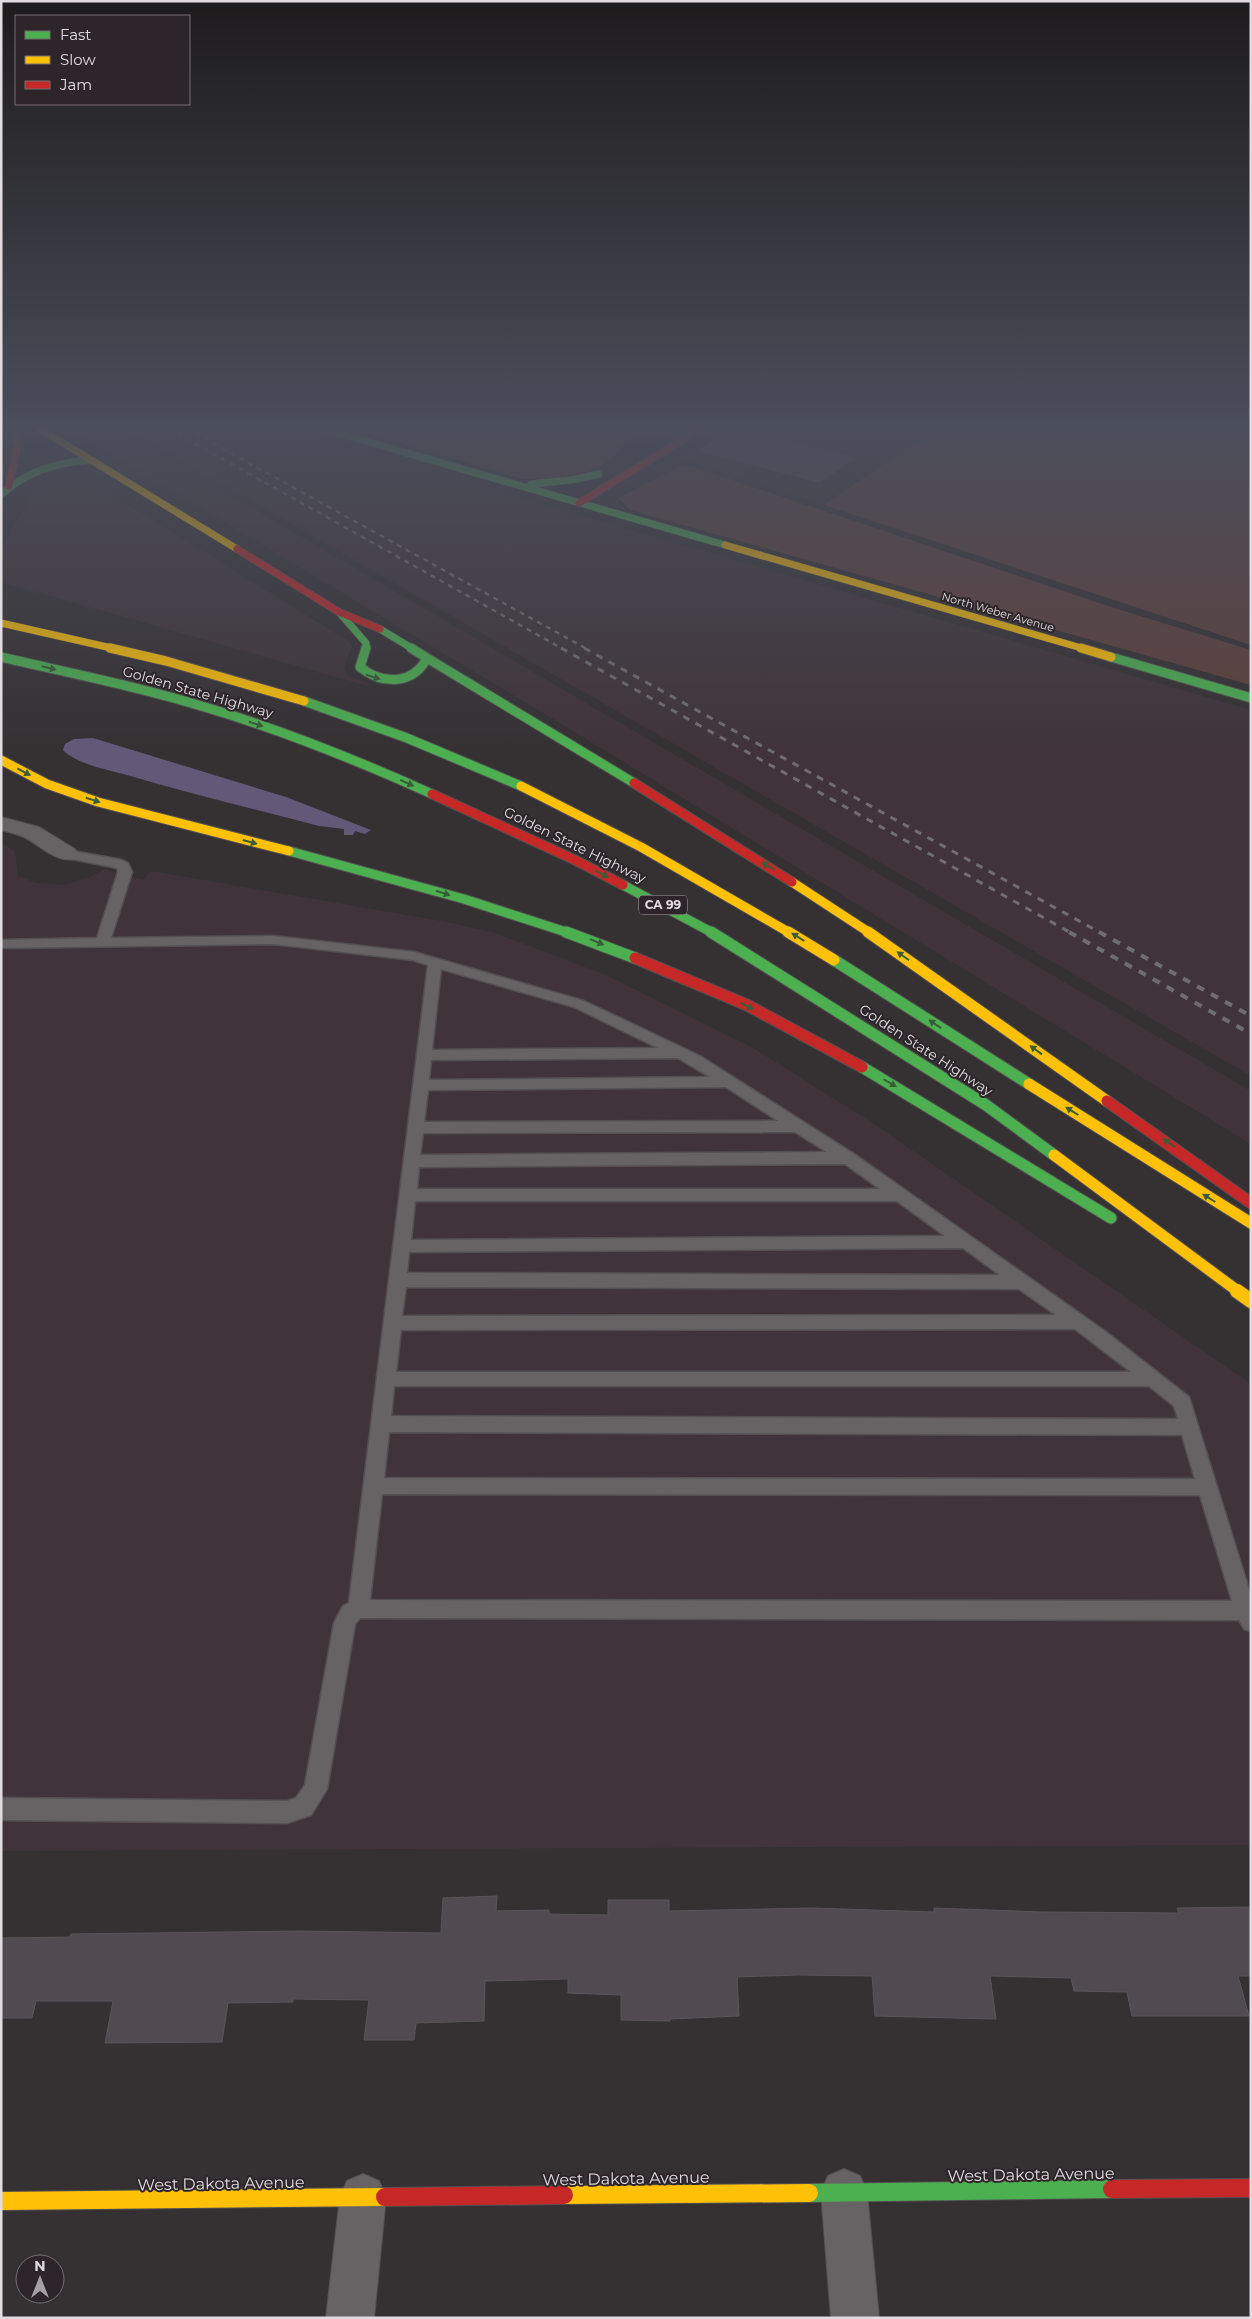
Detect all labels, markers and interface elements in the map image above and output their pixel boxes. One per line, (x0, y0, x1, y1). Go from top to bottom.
legend (15, 15, 190, 105)
text: Fast (60, 25, 91, 44)
text: Slow (60, 50, 96, 69)
text: Jam (59, 75, 92, 94)
street label: North Weber Avenue (940, 589, 1056, 635)
street label: Golden State Highway (121, 662, 276, 722)
one-way arrow (41, 664, 56, 672)
one-way arrow (366, 673, 381, 681)
one-way arrow (249, 720, 264, 728)
one-way arrow (17, 768, 31, 776)
one-way arrow (400, 779, 414, 787)
one-way arrow (85, 796, 100, 804)
street label: Golden State Highway (501, 803, 649, 887)
one-way arrow (242, 838, 257, 846)
one-way arrow (761, 862, 775, 871)
one-way arrow (595, 870, 609, 878)
one-way arrow (435, 889, 450, 897)
road number: CA 99 (639, 896, 687, 914)
one-way arrow (791, 932, 804, 941)
one-way arrow (590, 939, 605, 946)
one-way arrow (897, 951, 910, 961)
street label: Golden State Highway (856, 1000, 997, 1100)
one-way arrow (740, 1002, 754, 1010)
one-way arrow (928, 1019, 941, 1029)
one-way arrow (1029, 1045, 1043, 1055)
one-way arrow (883, 1079, 896, 1088)
one-way arrow (1065, 1106, 1079, 1116)
one-way arrow (1162, 1138, 1176, 1148)
one-way arrow (1203, 1193, 1216, 1202)
street label: West Dakota Avenue (947, 2164, 1115, 2185)
street label: West Dakota Avenue (542, 2168, 710, 2189)
street label: West Dakota Avenue (137, 2173, 305, 2194)
north arrow (15, 2254, 65, 2304)
text: N (34, 2257, 46, 2275)

